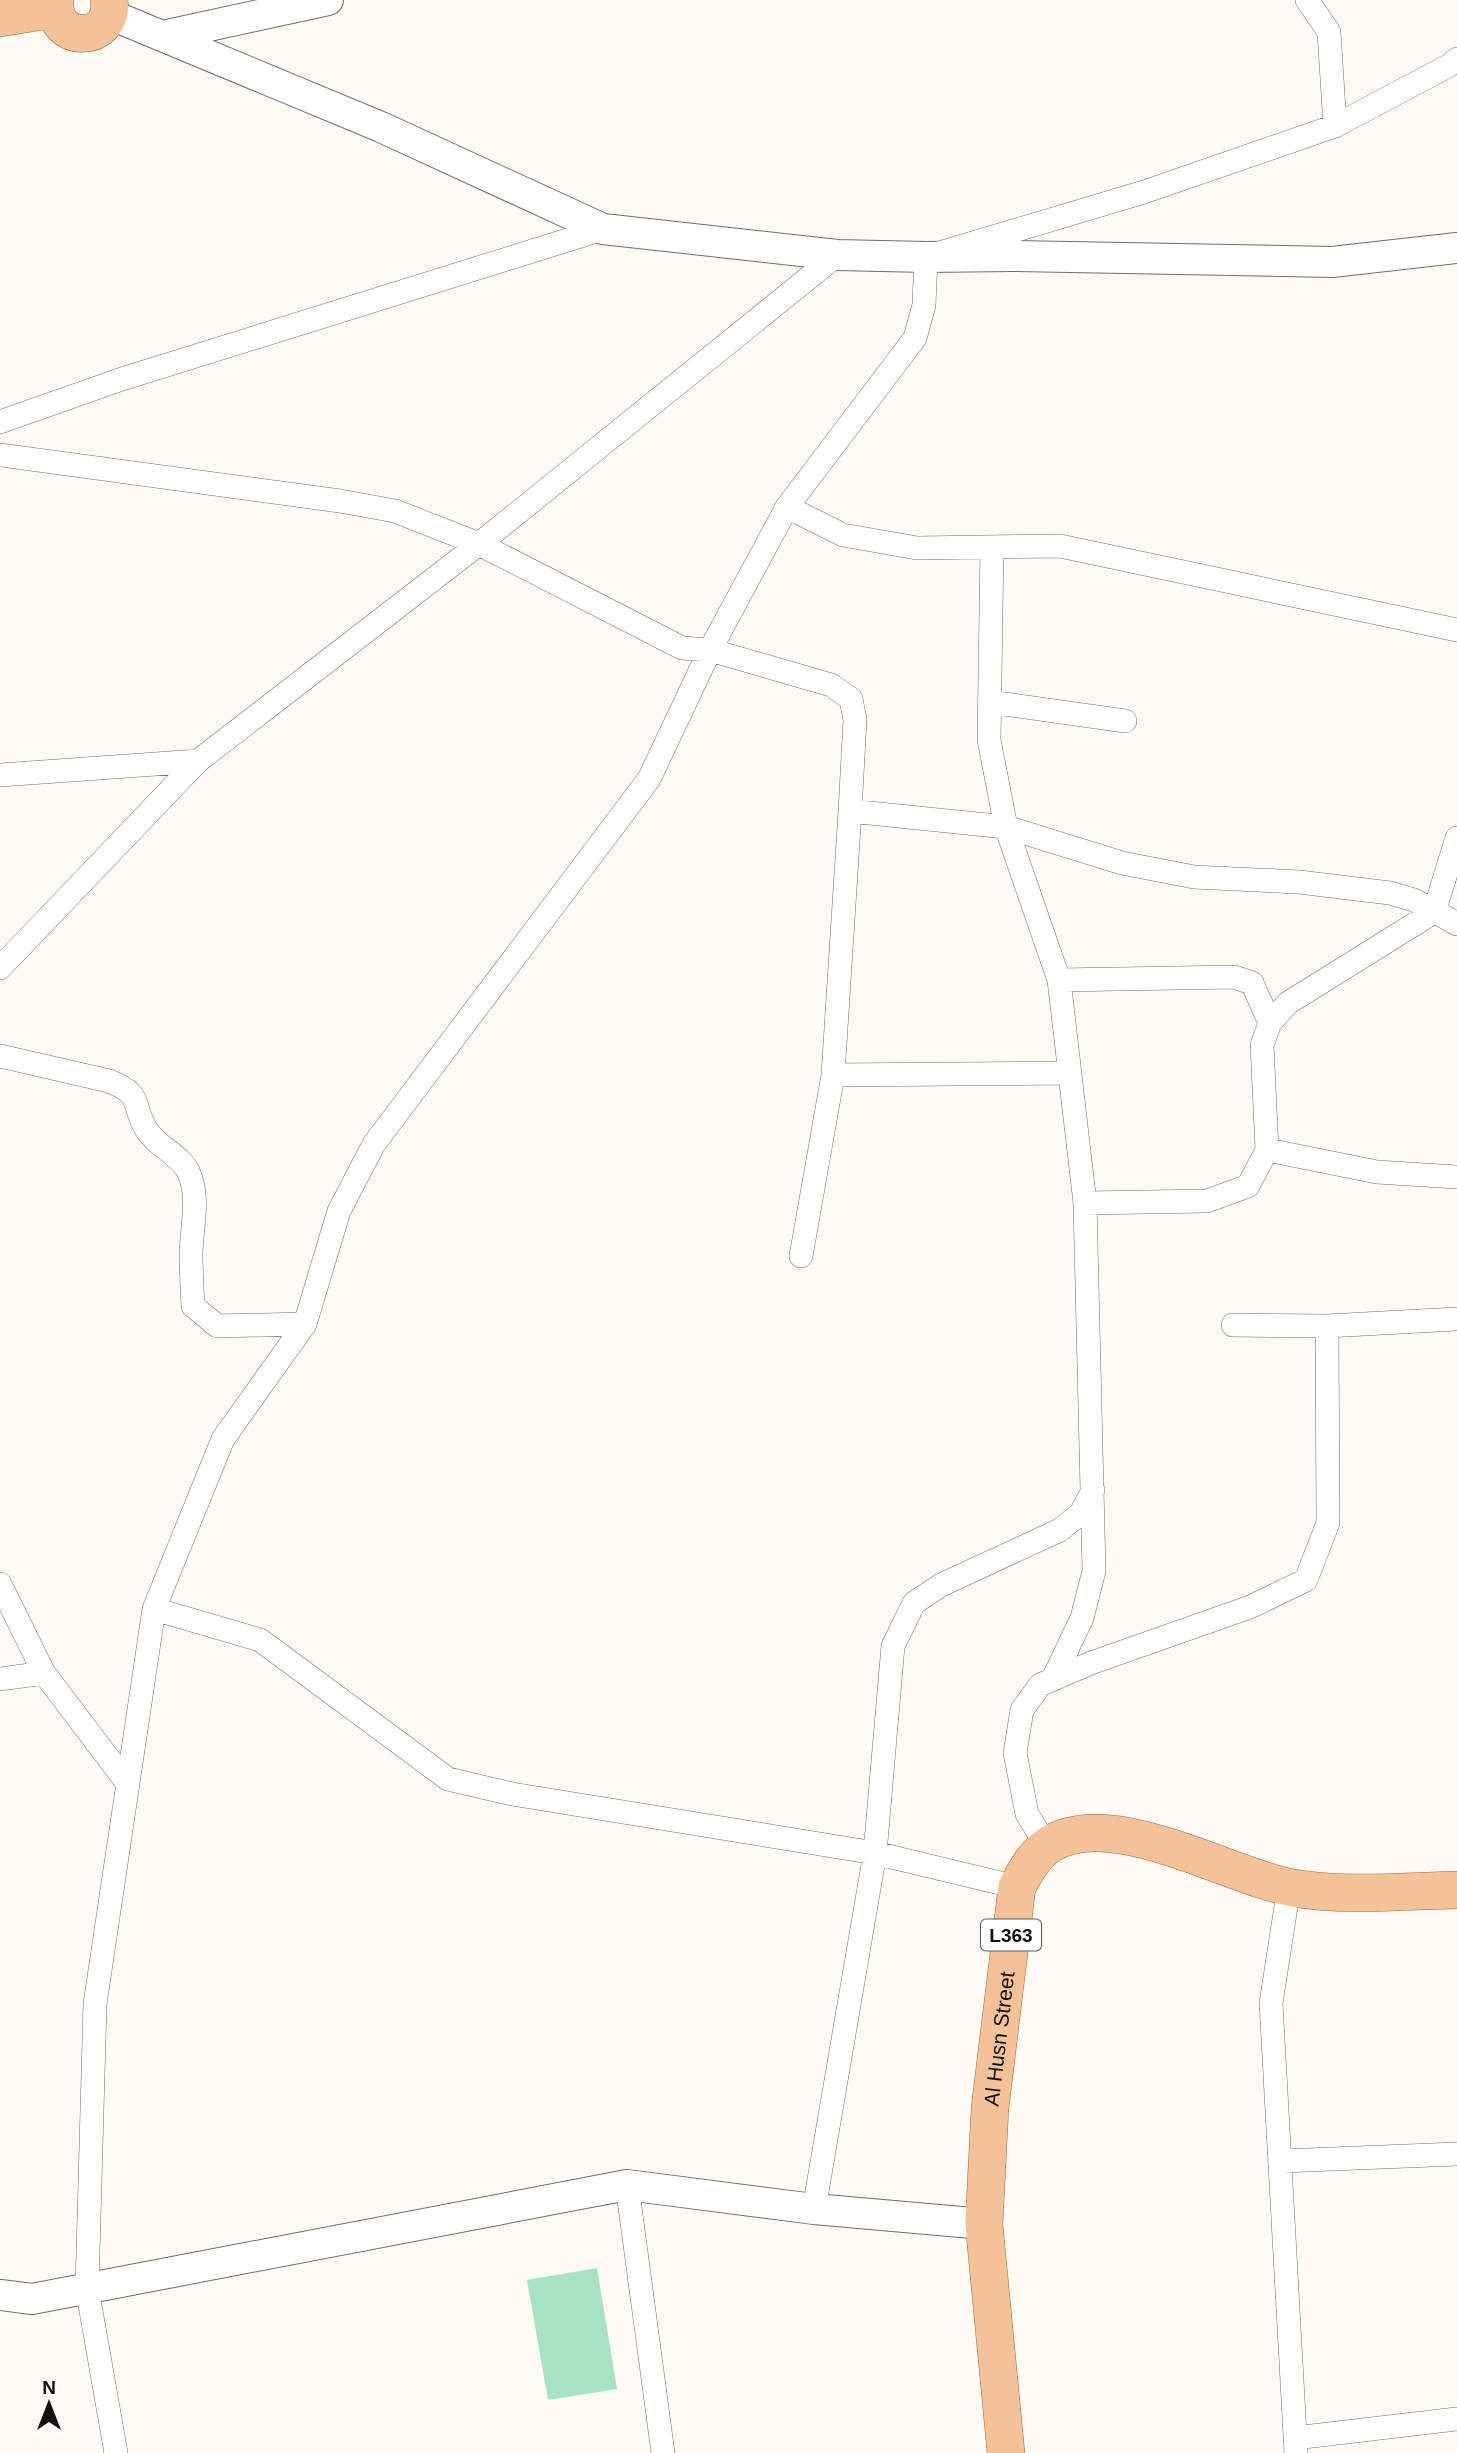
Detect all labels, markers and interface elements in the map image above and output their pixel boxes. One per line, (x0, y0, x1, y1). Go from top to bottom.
road number: L363 (981, 1920, 1041, 1951)
street label: Al Husn Street (979, 1970, 1018, 2107)
north arrow (14, 2369, 84, 2439)
text: N (42, 2377, 56, 2398)

